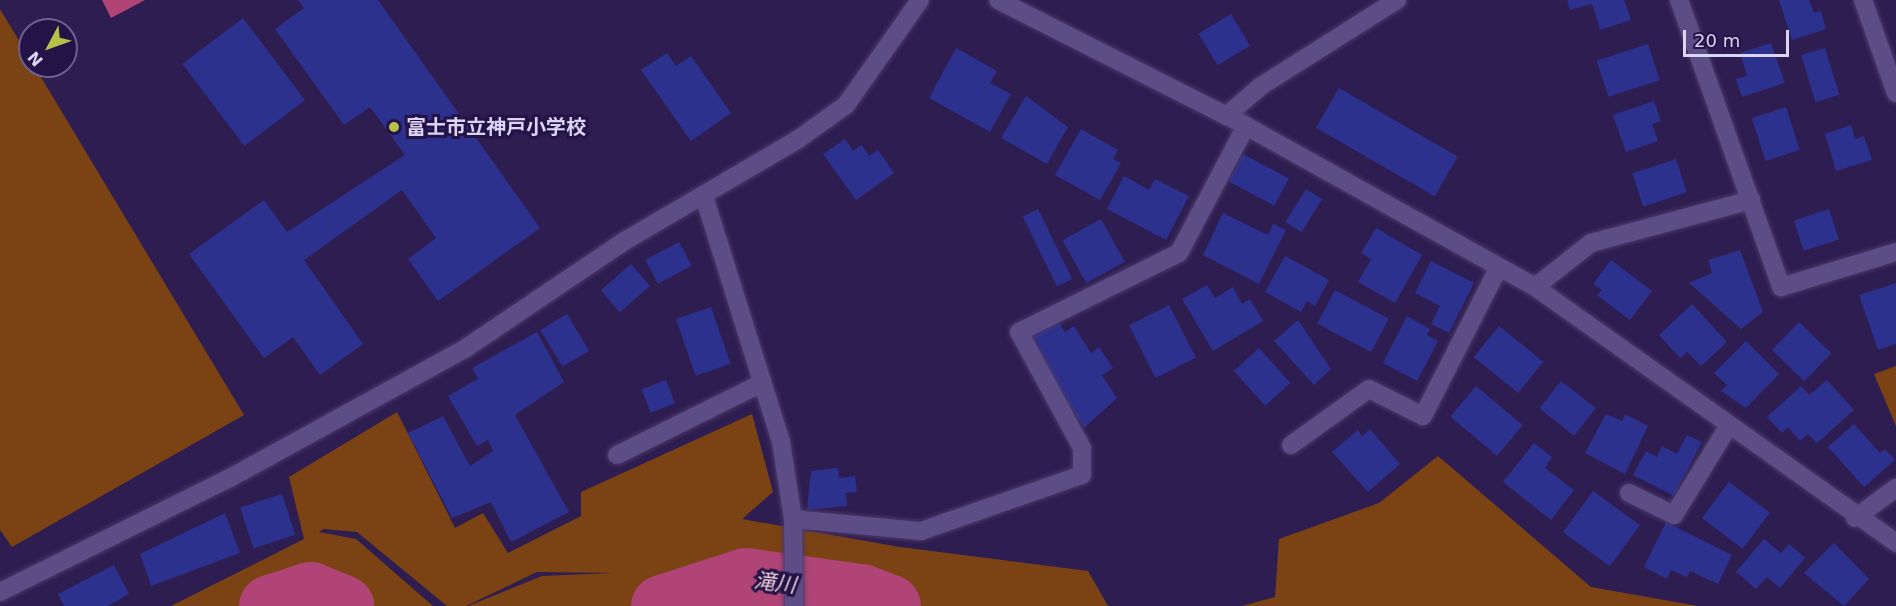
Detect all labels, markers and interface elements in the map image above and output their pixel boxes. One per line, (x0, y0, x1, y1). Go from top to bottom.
north arrow (18, 18, 78, 78)
scale bar (1686, 18, 1792, 56)
text: 20 m (1694, 30, 1740, 51)
text: N (24, 48, 47, 70)
place label: 富士市立神戸小学校 (406, 115, 586, 139)
marker: 富士市立神戸小学校 (387, 120, 401, 134)
water label: 滝川 (753, 568, 797, 598)

